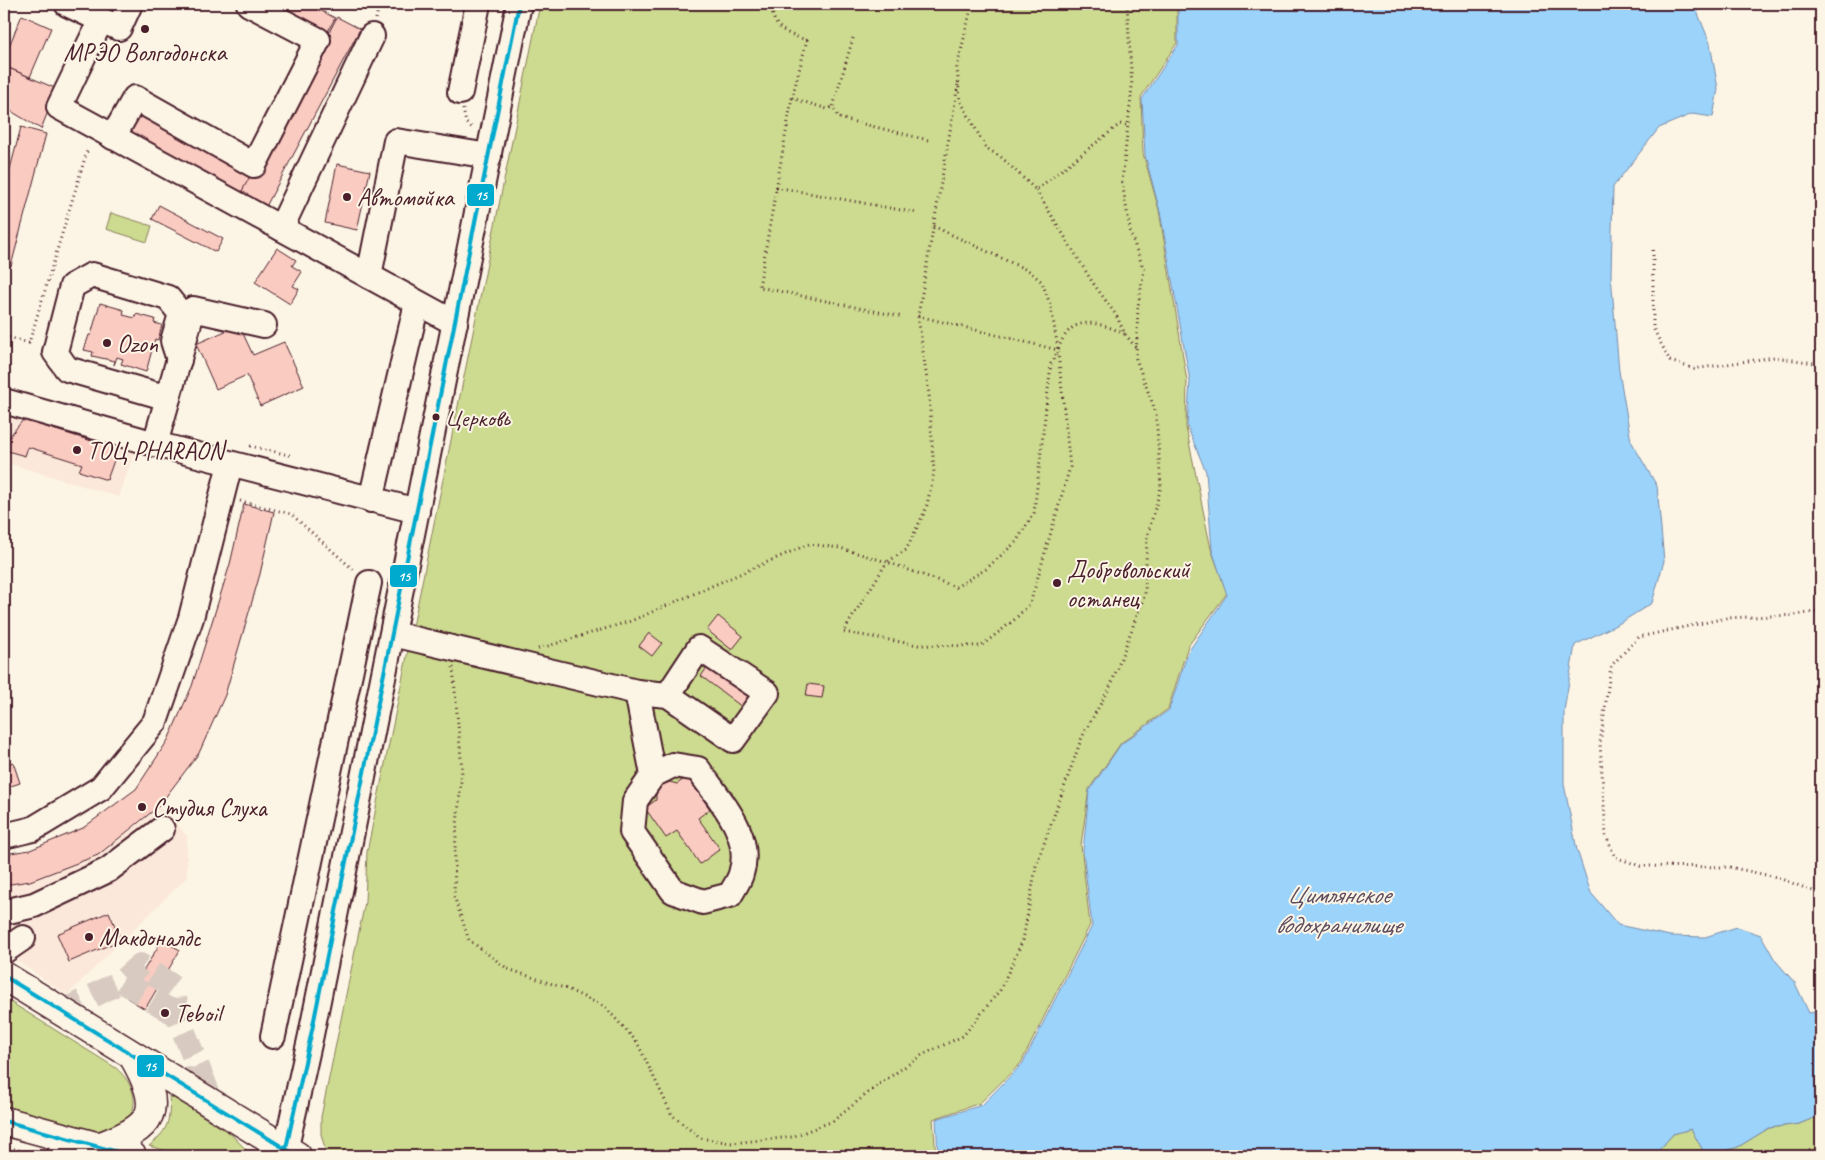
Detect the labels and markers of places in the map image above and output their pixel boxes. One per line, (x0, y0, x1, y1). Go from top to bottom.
marker: МРЭО Волгодонска (139, 23, 151, 35)
place label: МРЭО Волгодонска (64, 37, 228, 69)
place label: Автомойка (357, 182, 456, 214)
marker: Автомойка (341, 191, 353, 203)
place label: Ozon (117, 328, 159, 360)
marker: Ozon (101, 337, 113, 349)
place label: Церковь (445, 403, 511, 433)
marker: Церковь (431, 412, 441, 422)
place label: ТОЦ PHARAON (87, 435, 227, 467)
marker: ТОЦ PHARAON (71, 444, 83, 456)
place label: Добровольский останец (1067, 554, 1191, 615)
marker: Добровольский останец (1051, 577, 1063, 589)
place label: Студия Слуха (152, 792, 268, 824)
marker: Студия Слуха (136, 801, 148, 813)
place label: Макдоналдс (99, 922, 201, 954)
marker: Макдоналдс (83, 931, 95, 943)
place label: Teboil (175, 998, 226, 1030)
marker: Teboil (159, 1007, 171, 1019)

